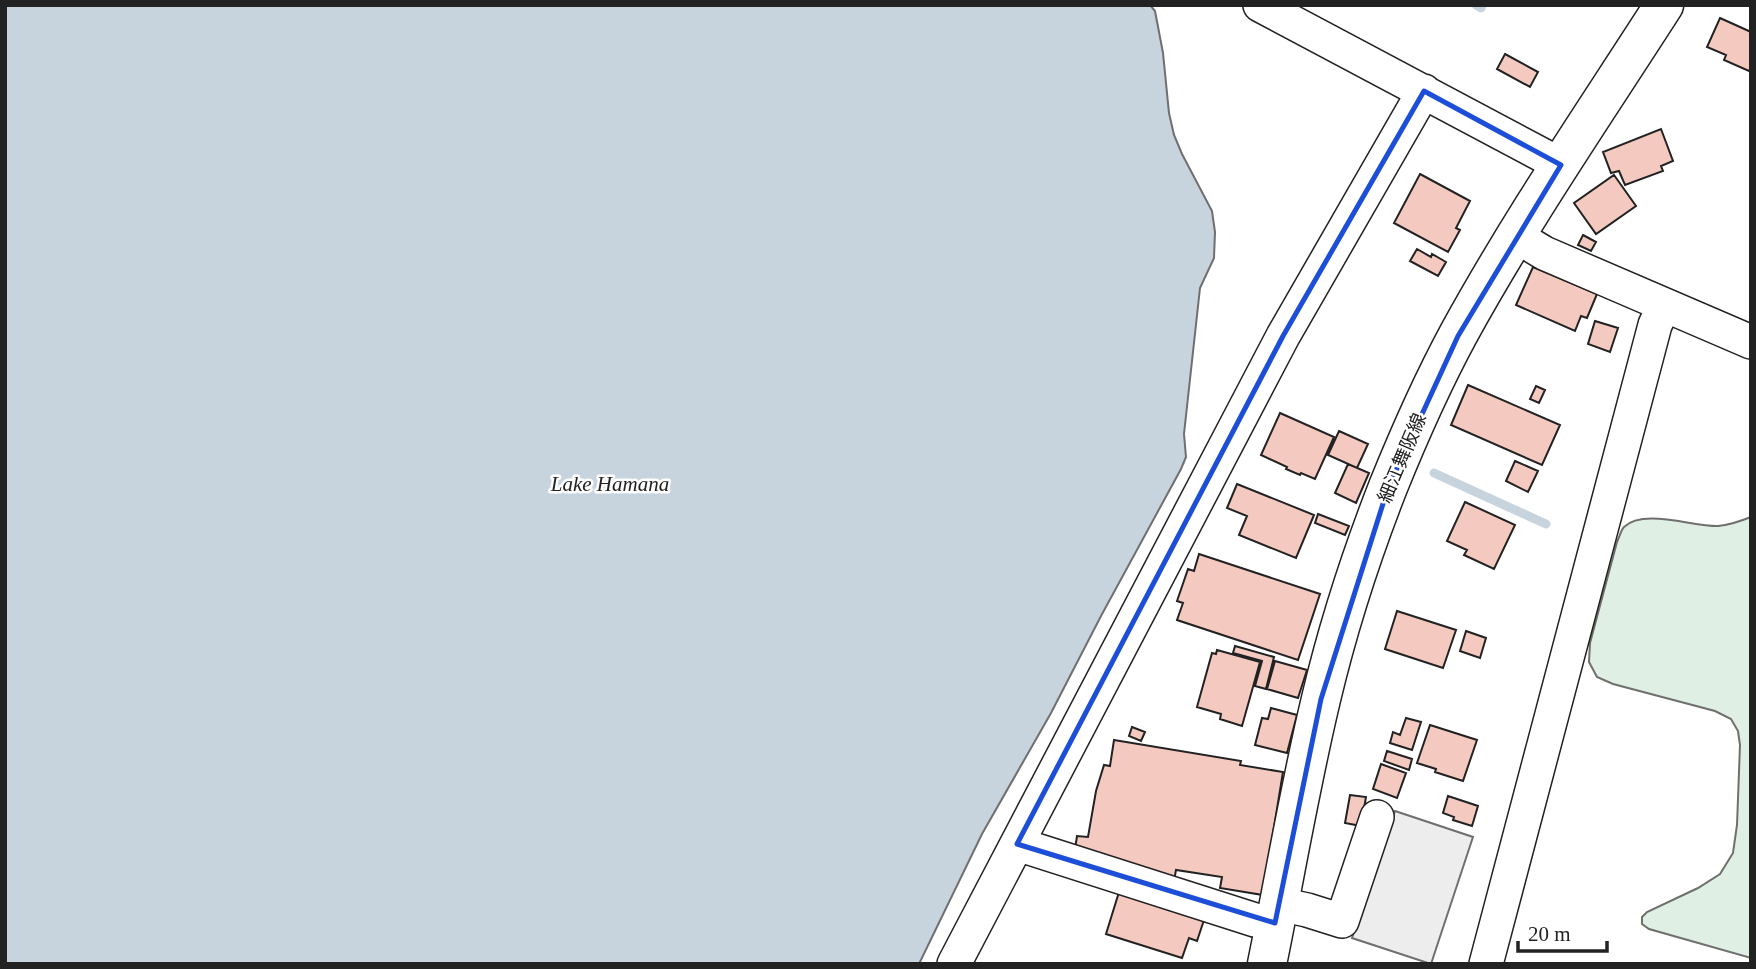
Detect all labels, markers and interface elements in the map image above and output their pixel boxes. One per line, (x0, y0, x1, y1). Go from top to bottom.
street label: 細江舞阪線 (1374, 410, 1430, 506)
water label: Lake Hamana (550, 472, 669, 496)
scale bar (1518, 909, 1607, 953)
text: 20 m (1528, 922, 1571, 946)

